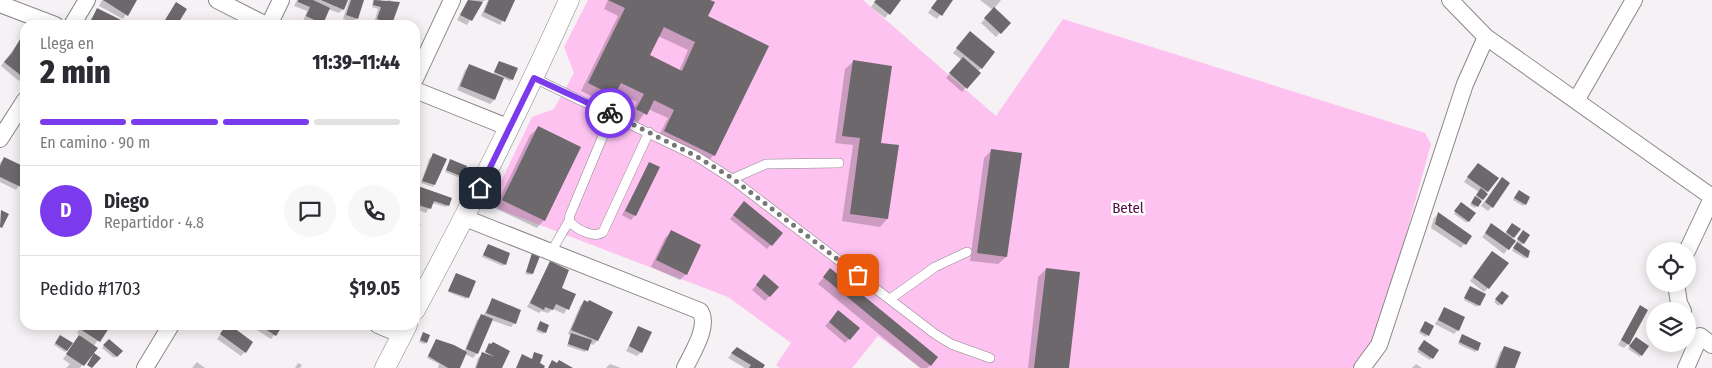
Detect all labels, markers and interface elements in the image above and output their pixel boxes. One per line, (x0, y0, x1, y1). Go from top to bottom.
text: Llega en (40, 34, 94, 53)
text: 11:39–11:44 (312, 51, 400, 74)
text: 2 min (40, 53, 111, 91)
courier (585, 88, 635, 138)
icon: bike (596, 99, 624, 127)
text: En camino · 90 m (40, 133, 150, 152)
pin (459, 167, 501, 209)
icon: home (466, 174, 494, 202)
button: chat (284, 185, 336, 237)
button: phone (348, 185, 400, 237)
text: Diego (104, 190, 149, 213)
text: D (60, 199, 72, 222)
park label: Betel (1112, 199, 1144, 217)
text: Repartidor · 4.8 (104, 213, 204, 232)
map controls (1646, 242, 1696, 352)
button: locate (1646, 242, 1696, 292)
pin (837, 254, 879, 296)
icon: bag (844, 261, 872, 289)
text: Pedido #1703 (40, 277, 141, 300)
text: $19.05 (350, 277, 400, 300)
button: layers (1646, 302, 1696, 352)

